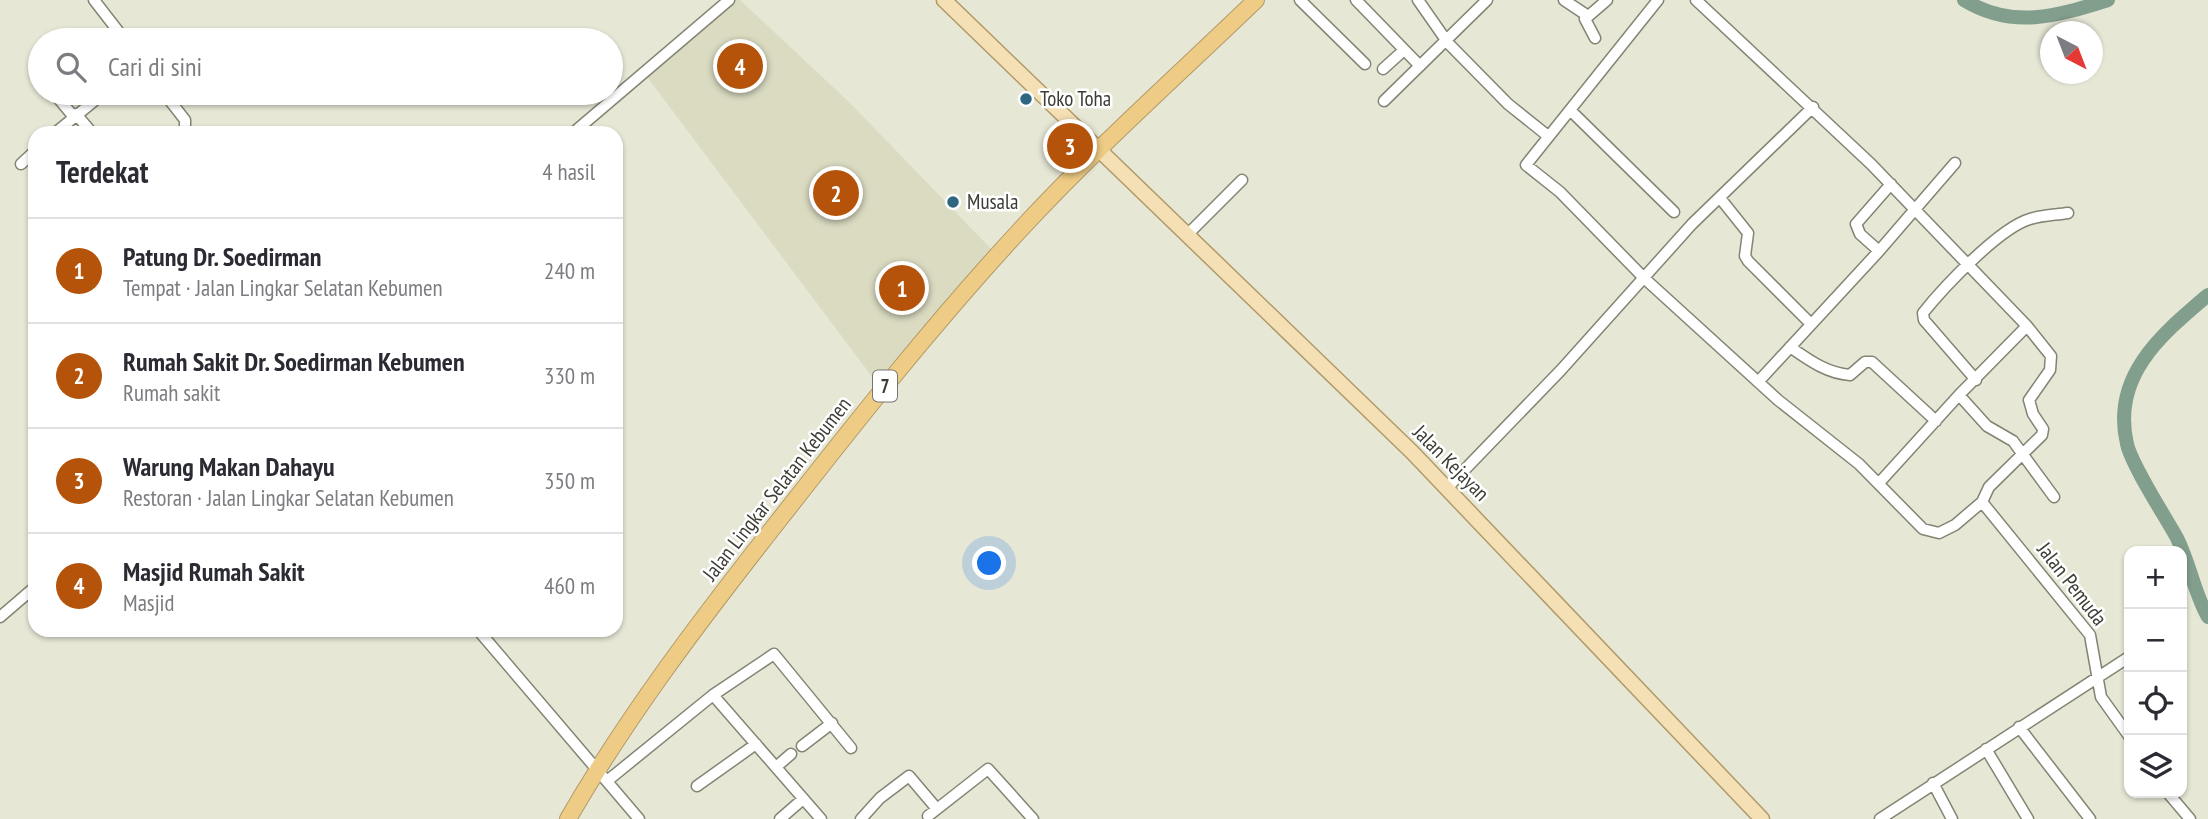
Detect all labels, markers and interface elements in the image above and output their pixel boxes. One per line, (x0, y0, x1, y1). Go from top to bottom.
north arrow (2040, 21, 2103, 84)
search box (28, 28, 623, 105)
pin: 4 (717, 40, 763, 92)
icon: search (52, 48, 90, 86)
text: Cari di sini (108, 50, 202, 83)
place label: Toko Toha (1040, 85, 1111, 112)
marker: Toko Toha (1018, 91, 1034, 107)
pin: 3 (1047, 120, 1093, 172)
text: Terdekat (56, 152, 148, 191)
text: 4 hasil (542, 157, 595, 186)
pin: 2 (813, 167, 859, 219)
place label: Musala (967, 188, 1018, 215)
marker: Musala (945, 194, 961, 210)
text: Patung Dr. Soedirman (123, 240, 322, 273)
text: 1 (74, 256, 85, 285)
text: 240 m (544, 256, 595, 285)
pin: 1 (879, 262, 925, 314)
text: Tempat · Jalan Lingkar Selatan Kebumen (123, 273, 443, 302)
text: Rumah Sakit Dr. Soedirman Kebumen (123, 345, 465, 378)
text: 2 (74, 361, 85, 390)
text: 330 m (544, 361, 595, 390)
road number: 7 (873, 370, 897, 402)
text: Rumah sakit (123, 378, 220, 407)
street label: Jalan Lingkar Selatan Kebumen (696, 392, 857, 587)
street label: Jalan Kejayan (1407, 418, 1495, 507)
text: Warung Makan Dahayu (123, 450, 335, 483)
text: 3 (74, 466, 85, 495)
text: 350 m (544, 466, 595, 495)
text: Restoran · Jalan Lingkar Selatan Kebumen (123, 483, 454, 512)
street label: Jalan Pemuda (2031, 536, 2113, 631)
your location (972, 546, 1006, 580)
map controls (2124, 546, 2187, 798)
button: + (2124, 546, 2187, 609)
text: Masjid Rumah Sakit (123, 555, 305, 588)
text: 4 (74, 571, 85, 600)
text: 460 m (544, 571, 595, 600)
text: Masjid (123, 588, 175, 617)
button: − (2124, 609, 2187, 672)
button: locate (2124, 672, 2187, 735)
button: layers (2124, 735, 2187, 798)

